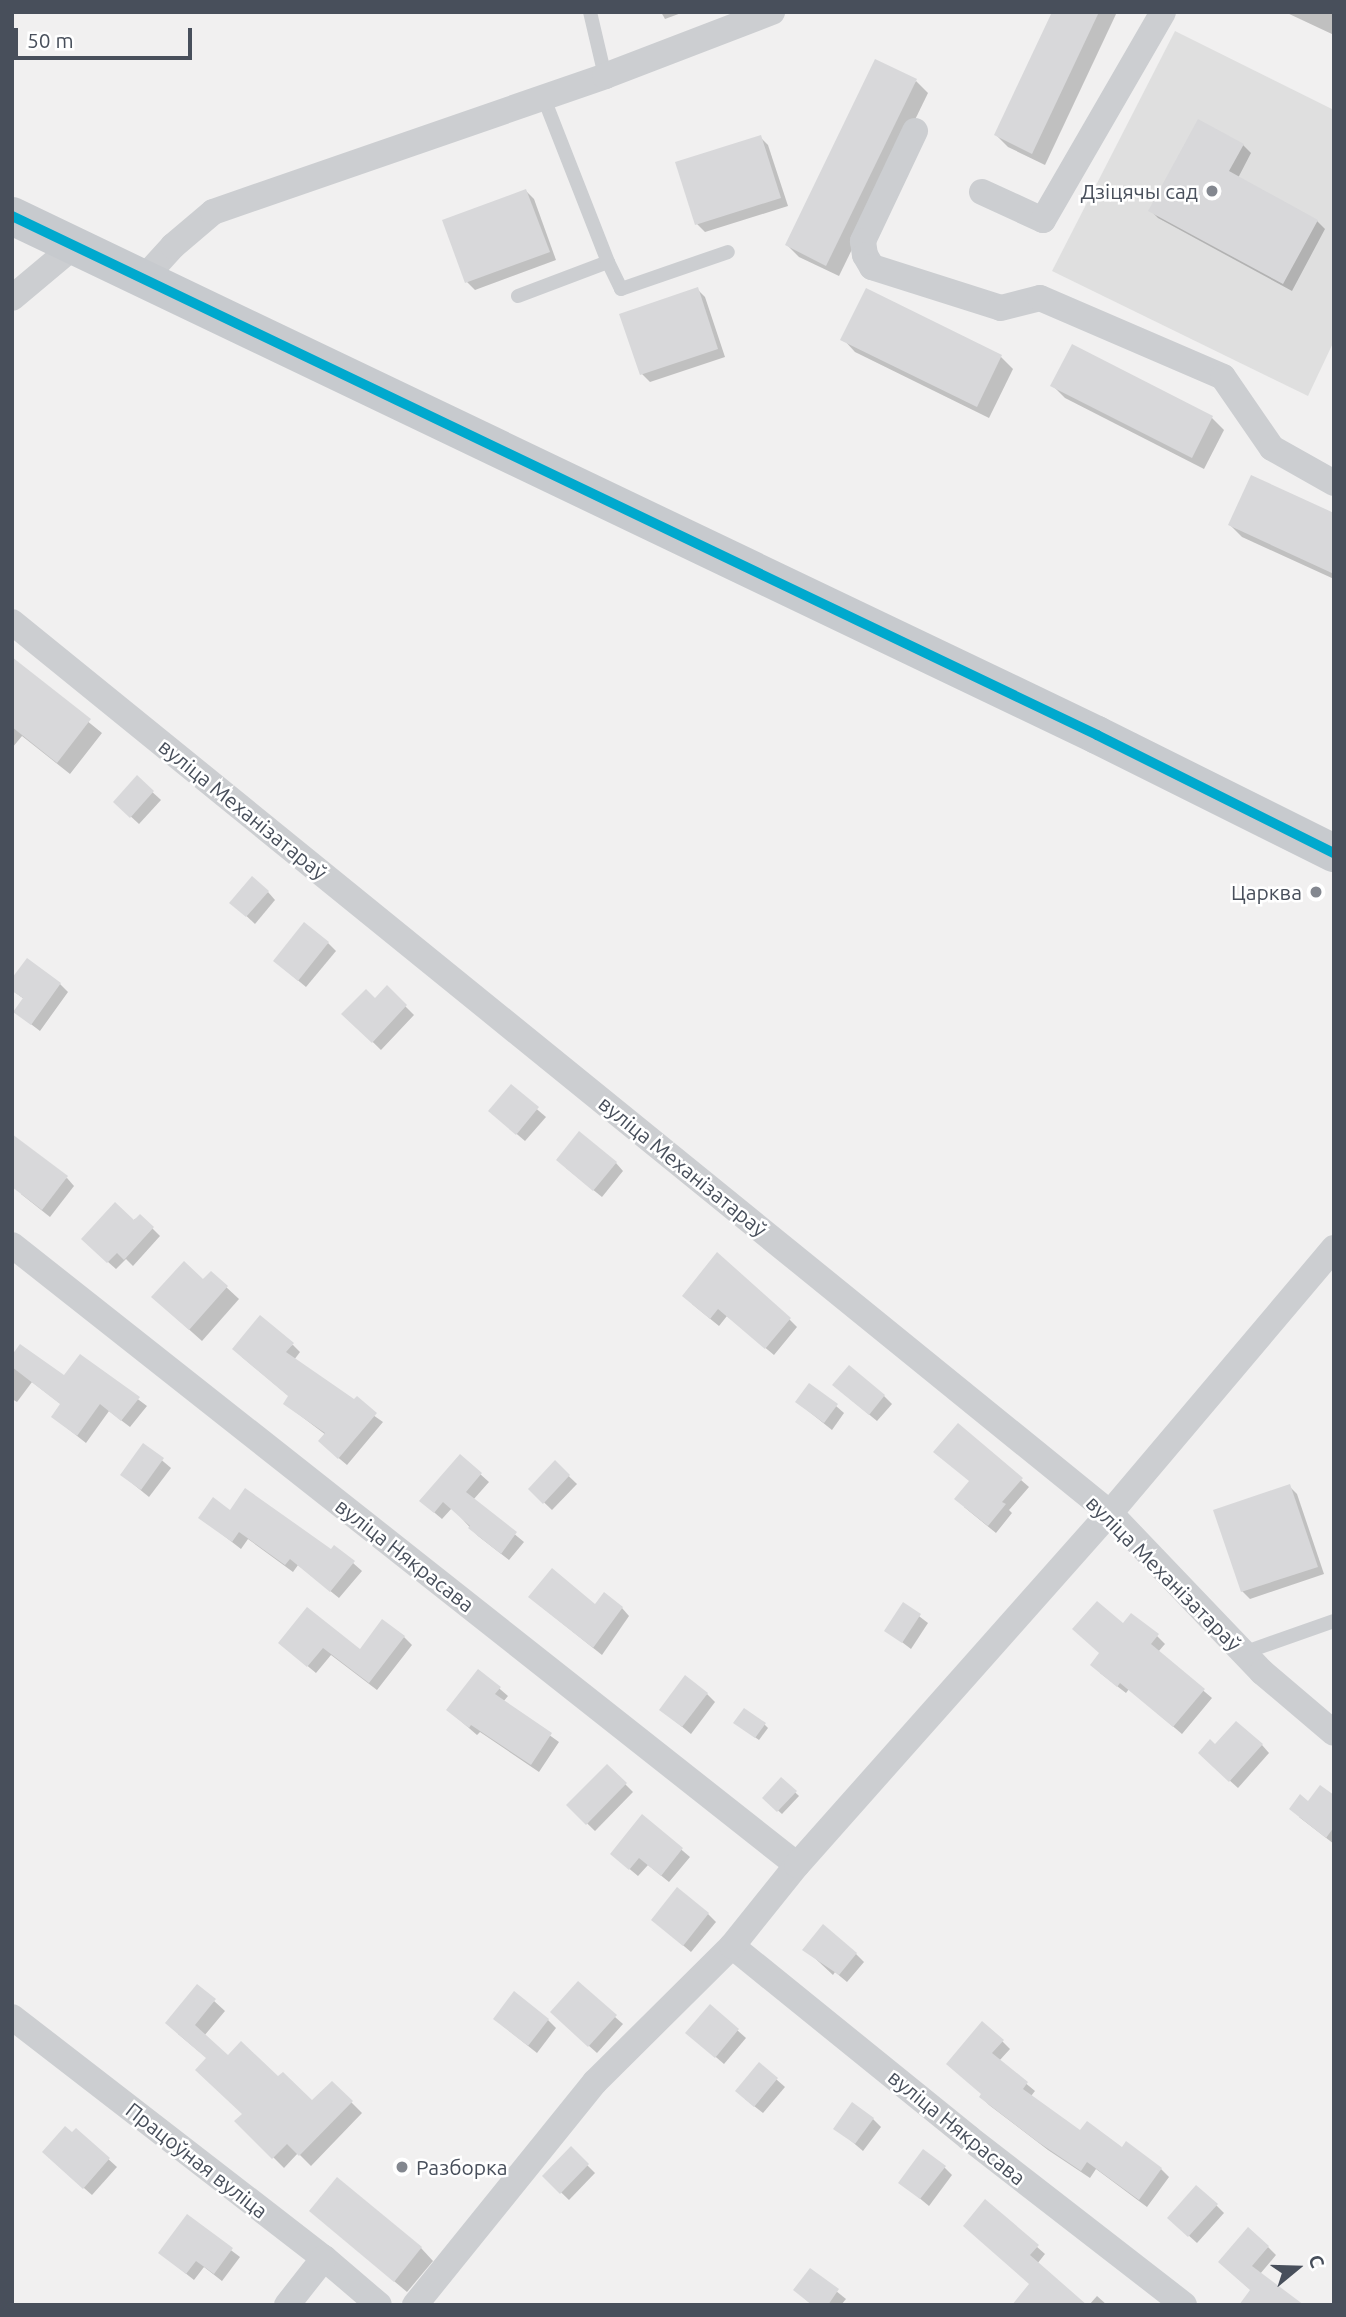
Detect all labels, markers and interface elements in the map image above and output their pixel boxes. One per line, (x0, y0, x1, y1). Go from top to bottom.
scale bar (18, 14, 196, 58)
text: 50 m (27, 28, 74, 52)
place label: Дзіцячы сад (1080, 178, 1198, 204)
marker: Дзіцячы сад (1204, 183, 1220, 199)
street label: вуліца Механізатараў (154, 733, 332, 885)
place label: Царква (1231, 879, 1302, 905)
marker: Царква (1308, 884, 1324, 900)
street label: вуліца Механізатараў (594, 1090, 772, 1242)
street label: вуліца Механізатараў (1081, 1490, 1247, 1656)
street label: вуліца Някрасава (331, 1493, 479, 1617)
street label: вуліца Някрасава (883, 2064, 1031, 2190)
street label: Працоўная вуліца (121, 2097, 273, 2223)
place label: Разборка (416, 2154, 508, 2180)
marker: Разборка (394, 2159, 410, 2175)
north arrow (1262, 2233, 1332, 2303)
text: С (1304, 2252, 1329, 2270)

